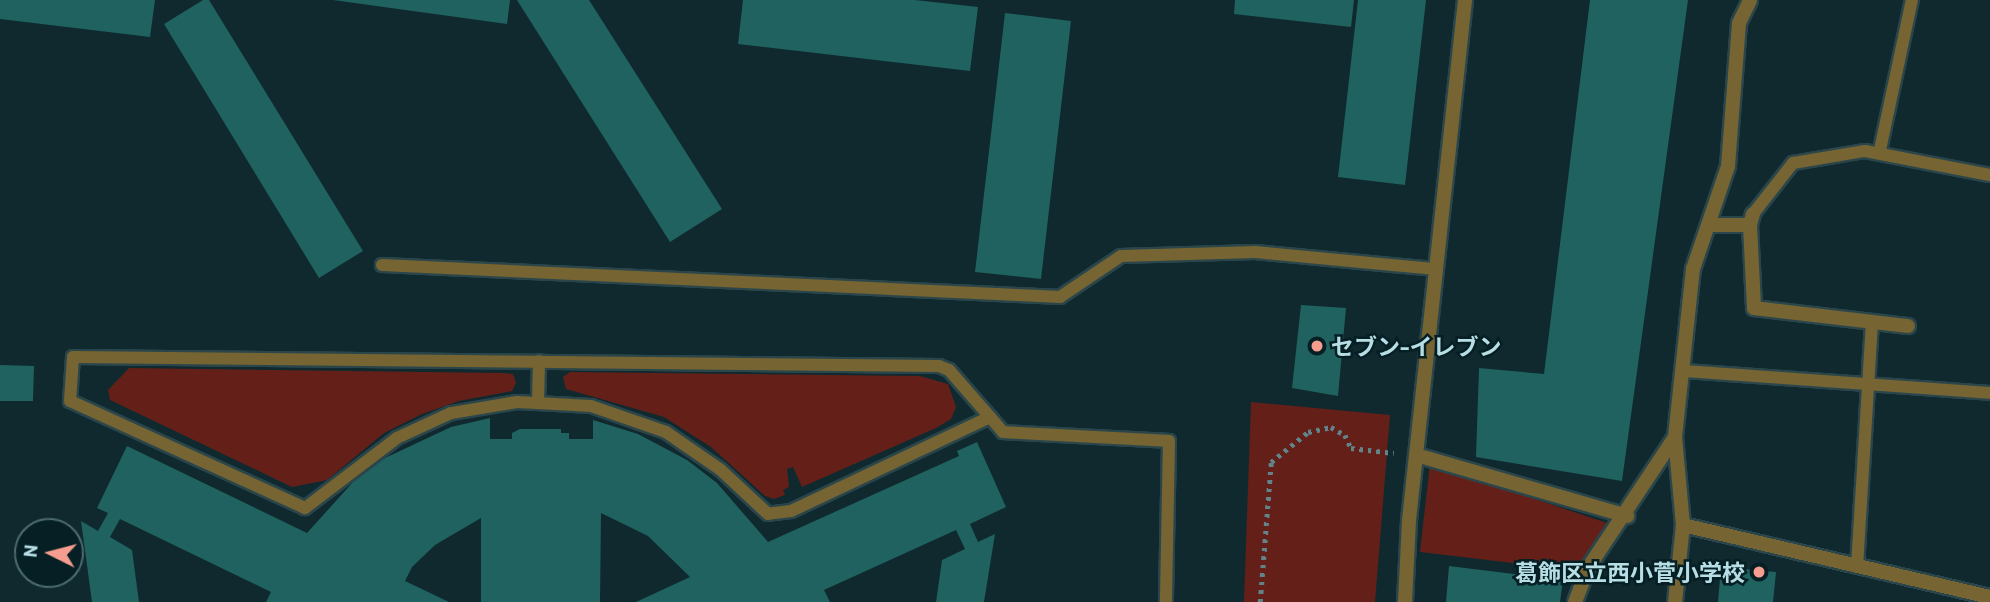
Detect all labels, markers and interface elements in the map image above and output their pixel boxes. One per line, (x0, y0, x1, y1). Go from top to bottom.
place label: セブン-イレブン (1331, 332, 1501, 360)
marker: セブン-イレブン (1309, 338, 1325, 354)
north arrow (14, 518, 84, 588)
text: N (18, 543, 42, 558)
place label: 葛飾区立西小菅小学校 (1515, 558, 1745, 586)
marker: 葛飾区立西小菅小学校 (1751, 564, 1767, 580)

